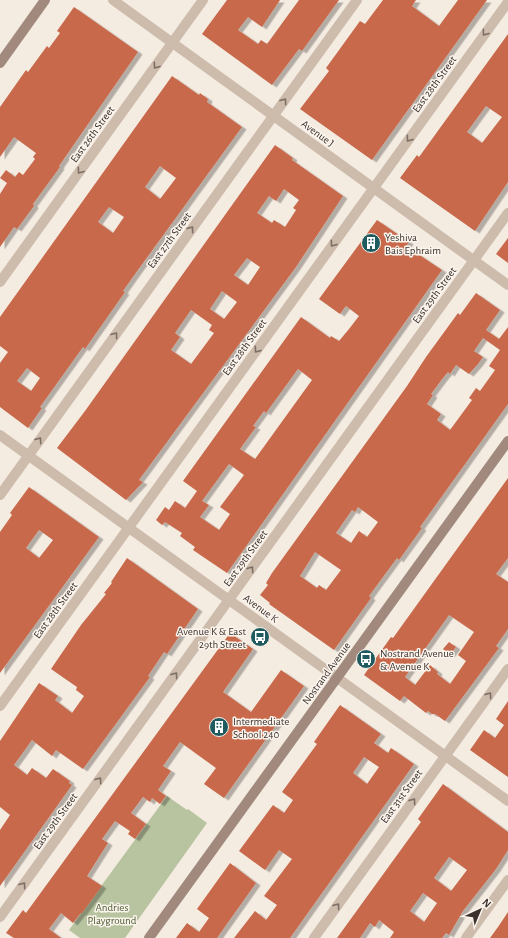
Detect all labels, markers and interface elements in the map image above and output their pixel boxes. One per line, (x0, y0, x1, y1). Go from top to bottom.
one-way arrow (483, 29, 490, 36)
street label: East 28th Street (410, 54, 459, 115)
one-way arrow (154, 61, 161, 68)
one-way arrow (279, 99, 286, 106)
street label: East 26th Street (68, 104, 117, 164)
street label: Avenue J (299, 118, 336, 149)
one-way arrow (407, 134, 414, 141)
one-way arrow (78, 167, 85, 174)
street label: East 27th Street (146, 210, 194, 270)
one-way arrow (186, 227, 193, 234)
building icon: Yeshiva Bais Ephraim (360, 232, 382, 254)
place label: Yeshiva Bais Ephraim (385, 232, 441, 256)
one-way arrow (330, 240, 338, 247)
street label: East 29th Street (410, 265, 459, 325)
street label: East 28th Street (220, 317, 269, 378)
one-way arrow (110, 332, 117, 339)
one-way arrow (255, 345, 262, 352)
one-way arrow (34, 437, 42, 444)
street label: East 29th Street (221, 528, 270, 588)
one-way arrow (247, 567, 254, 574)
street label: East 28th Street (31, 580, 80, 641)
street label: Avenue K (241, 592, 281, 625)
place label: Avenue K & East 29th Street (177, 626, 246, 650)
bus stop icon: Avenue K & East 29th Street (249, 626, 271, 648)
street label: Nostrand Avenue (300, 640, 353, 706)
bus stop icon: Nostrand Avenue & Avenue K (355, 648, 377, 670)
place label: Nostrand Avenue & Avenue K (380, 648, 454, 672)
one-way arrow (170, 672, 177, 679)
one-way arrow (484, 693, 491, 700)
building icon: Intermediate School 240 (208, 716, 230, 738)
place label: Intermediate School 240 (233, 716, 289, 740)
street label: East 31st Street (378, 767, 425, 825)
one-way arrow (94, 777, 102, 784)
street label: East 29th Street (31, 791, 80, 851)
one-way arrow (408, 798, 416, 805)
one-way arrow (18, 883, 25, 890)
north arrow (460, 890, 500, 930)
text: N (480, 897, 493, 910)
park label: Andries Playground (87, 902, 137, 926)
one-way arrow (332, 904, 339, 911)

